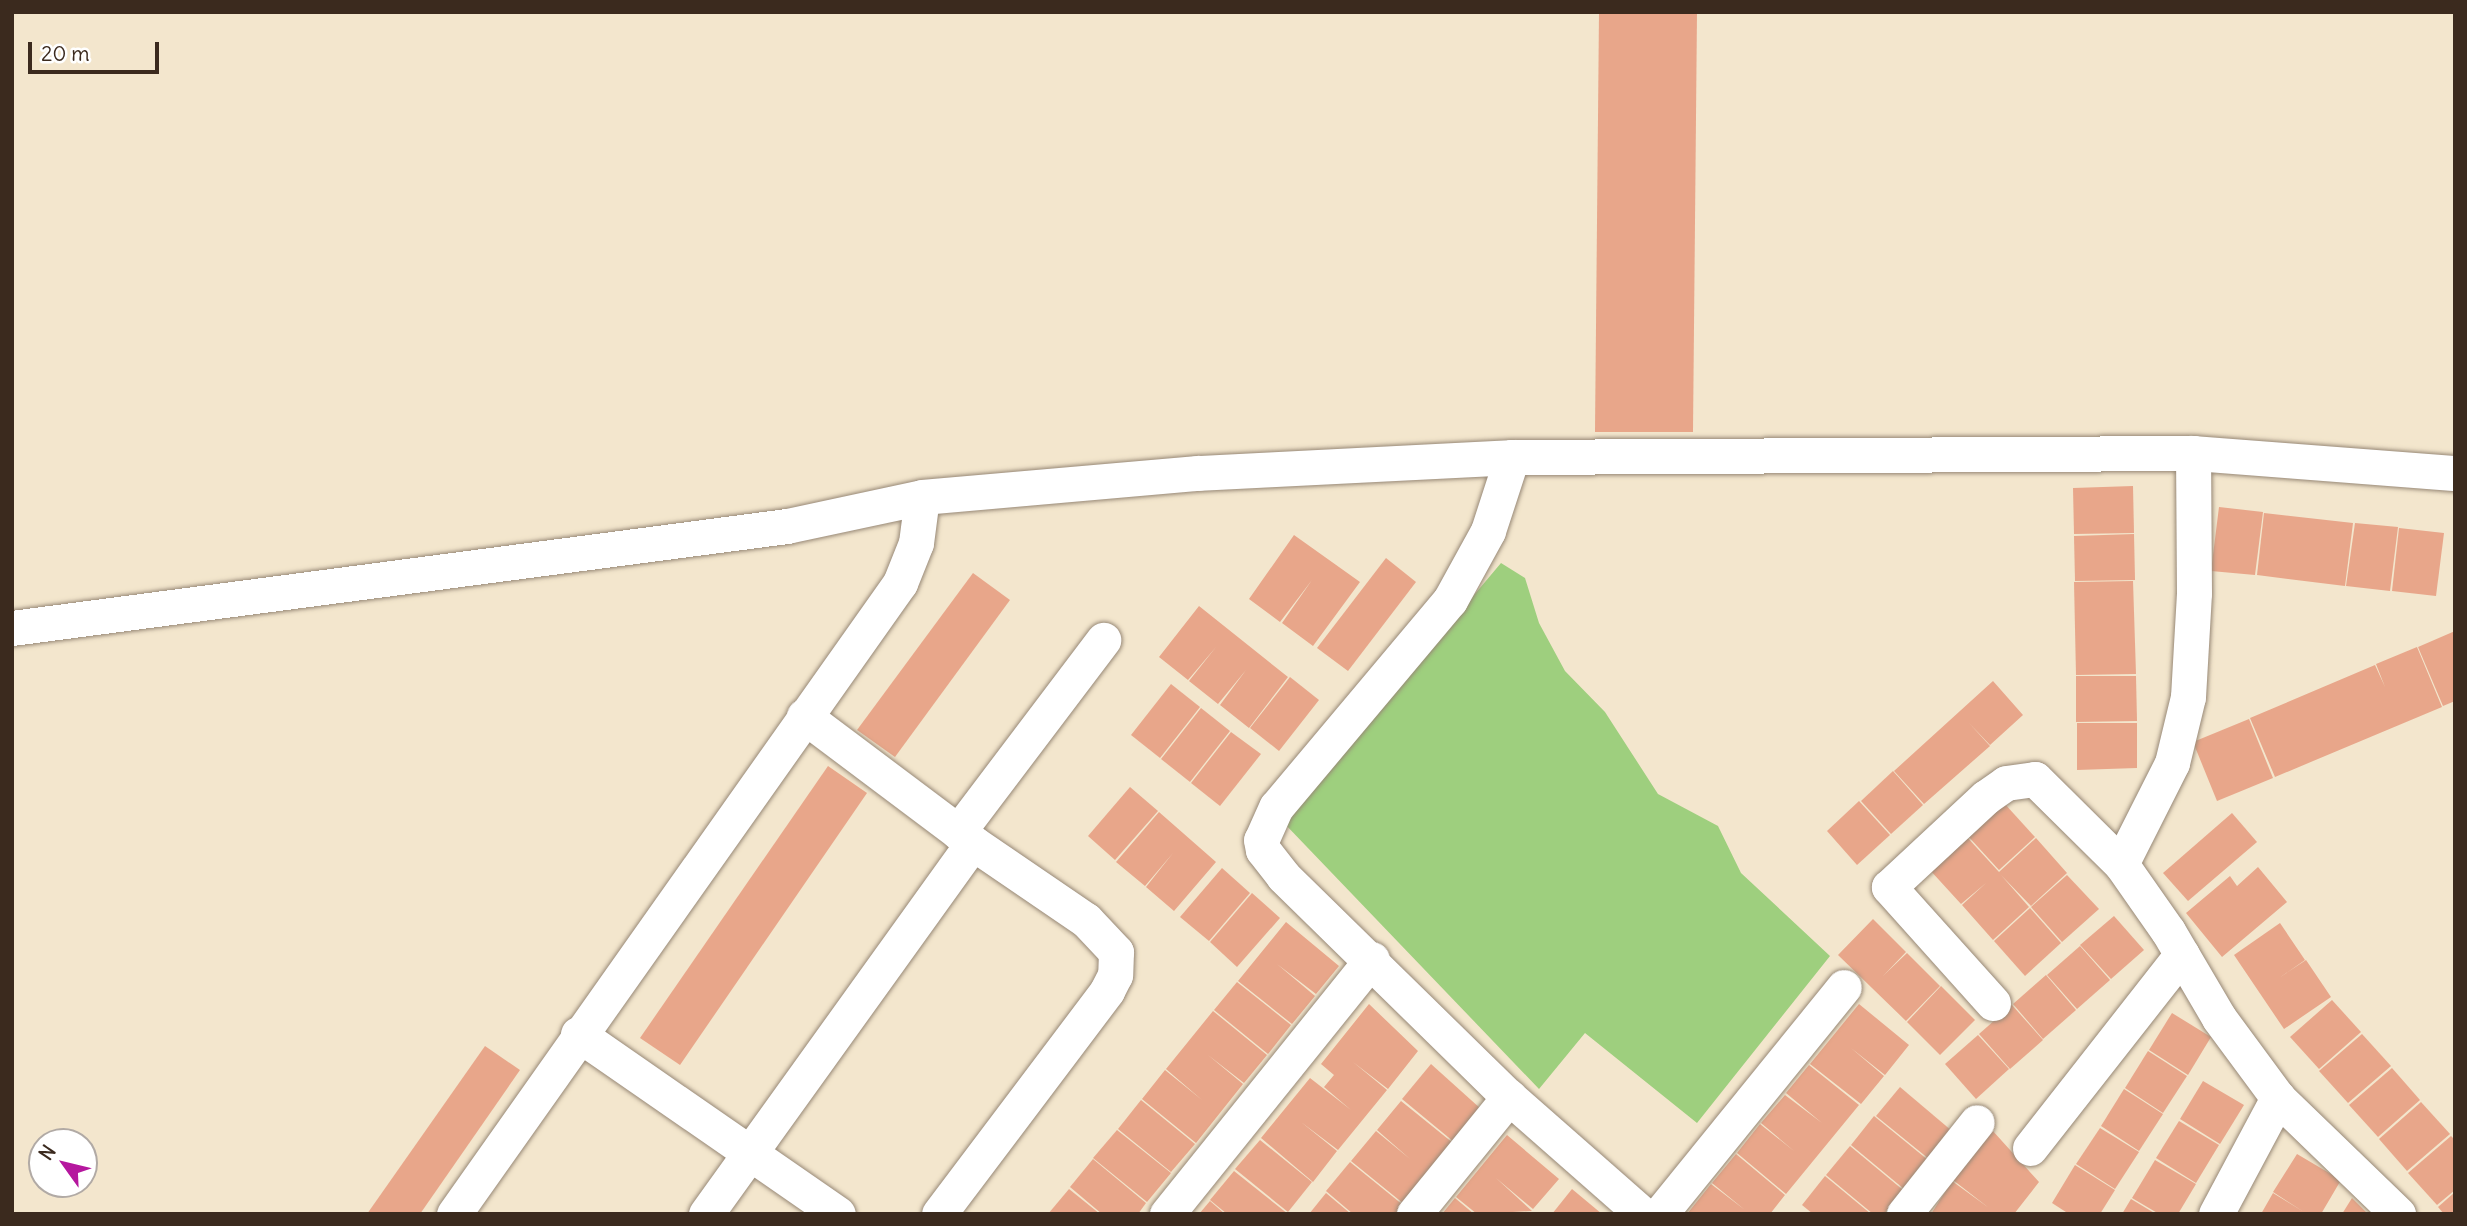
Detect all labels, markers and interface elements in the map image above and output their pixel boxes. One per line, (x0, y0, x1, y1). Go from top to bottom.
scale bar (32, 28, 163, 72)
text: 20 m (41, 40, 90, 67)
north arrow (28, 1128, 98, 1198)
text: N (34, 1140, 61, 1165)

